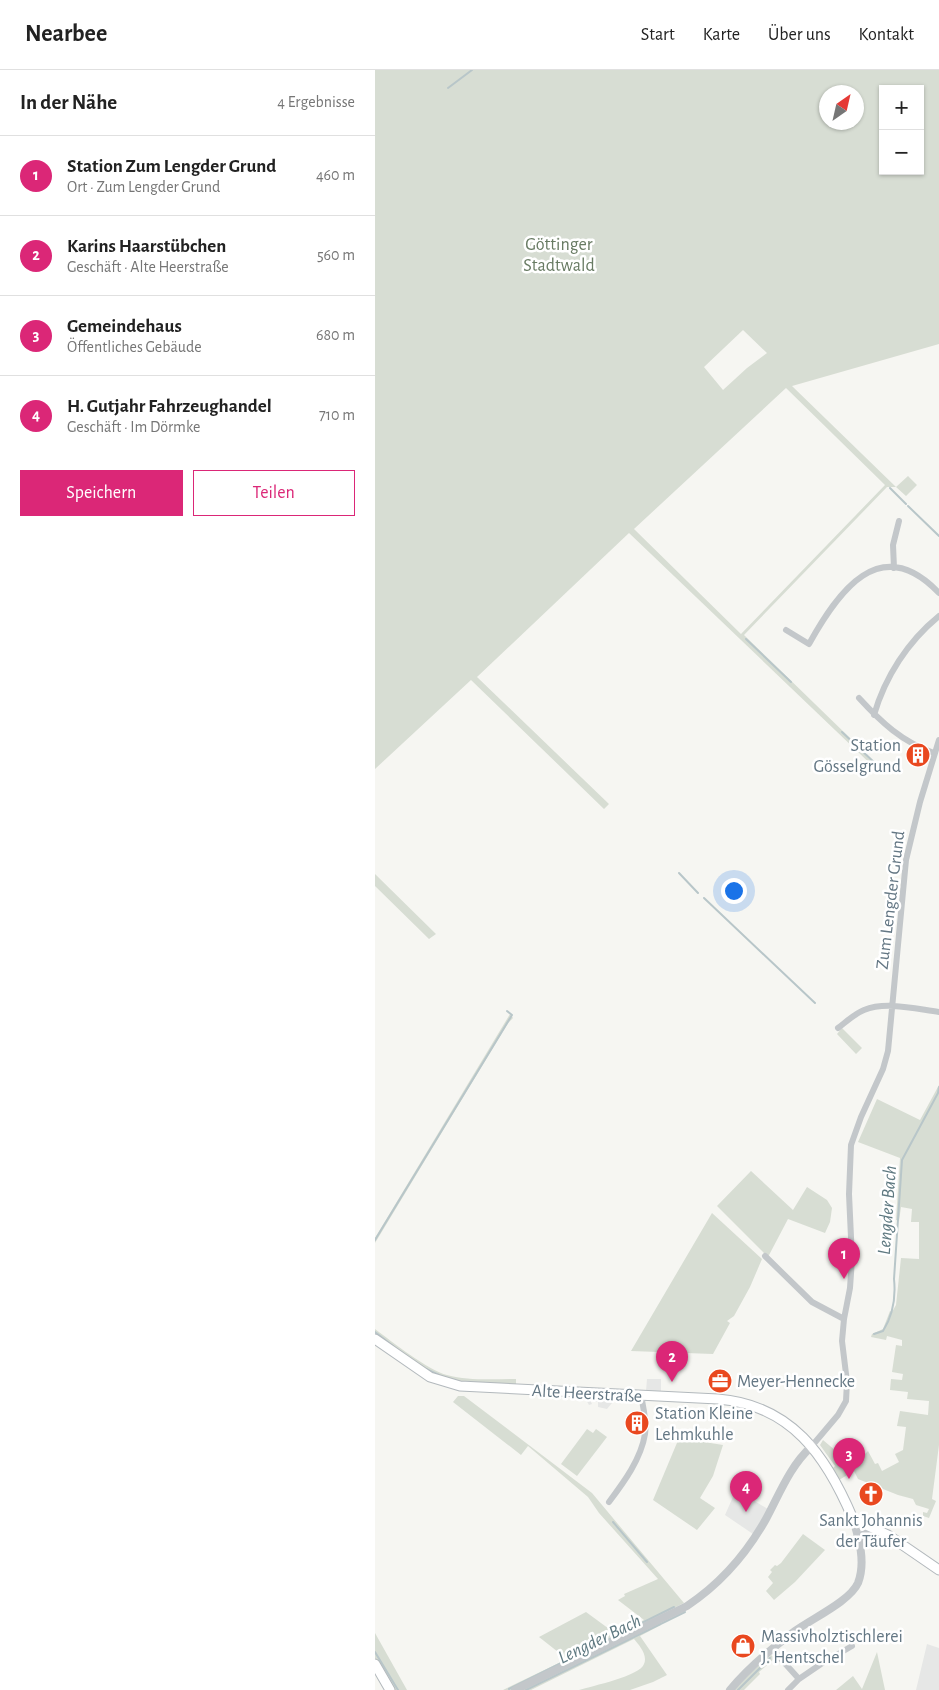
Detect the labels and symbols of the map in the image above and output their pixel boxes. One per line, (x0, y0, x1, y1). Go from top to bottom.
north arrow (819, 85, 864, 130)
park label: Göttinger Stadtwald (523, 236, 595, 275)
place label: Station Gösselgrund (813, 737, 901, 776)
building icon: Station Gösselgrund (905, 742, 931, 768)
street label: Zum Lengder Grund (874, 830, 908, 970)
your location (721, 878, 747, 904)
water label: Lengder Bach (875, 1165, 900, 1255)
pin: 1 (828, 1238, 860, 1279)
pin: 2 (656, 1341, 688, 1382)
office icon: Meyer-Hennecke (707, 1368, 733, 1394)
place label: Meyer-Hennecke (737, 1373, 855, 1391)
street label: Alte Heerstraße (531, 1382, 643, 1406)
place label: Station Kleine Lehmkuhle (655, 1405, 753, 1444)
building icon: Station Kleine Lehmkuhle (624, 1410, 650, 1436)
pin: 3 (833, 1438, 865, 1479)
pin: 4 (730, 1471, 762, 1512)
church icon: Sankt Johannis der Täufer (858, 1481, 884, 1507)
place label: Sankt Johannis der Täufer (819, 1512, 923, 1551)
water label: Lengder Bach (555, 1611, 644, 1668)
place label: Massivholztischlerei J. Hentschel (761, 1628, 903, 1667)
shop icon: Massivholztischlerei J. Hentschel (730, 1633, 756, 1659)

